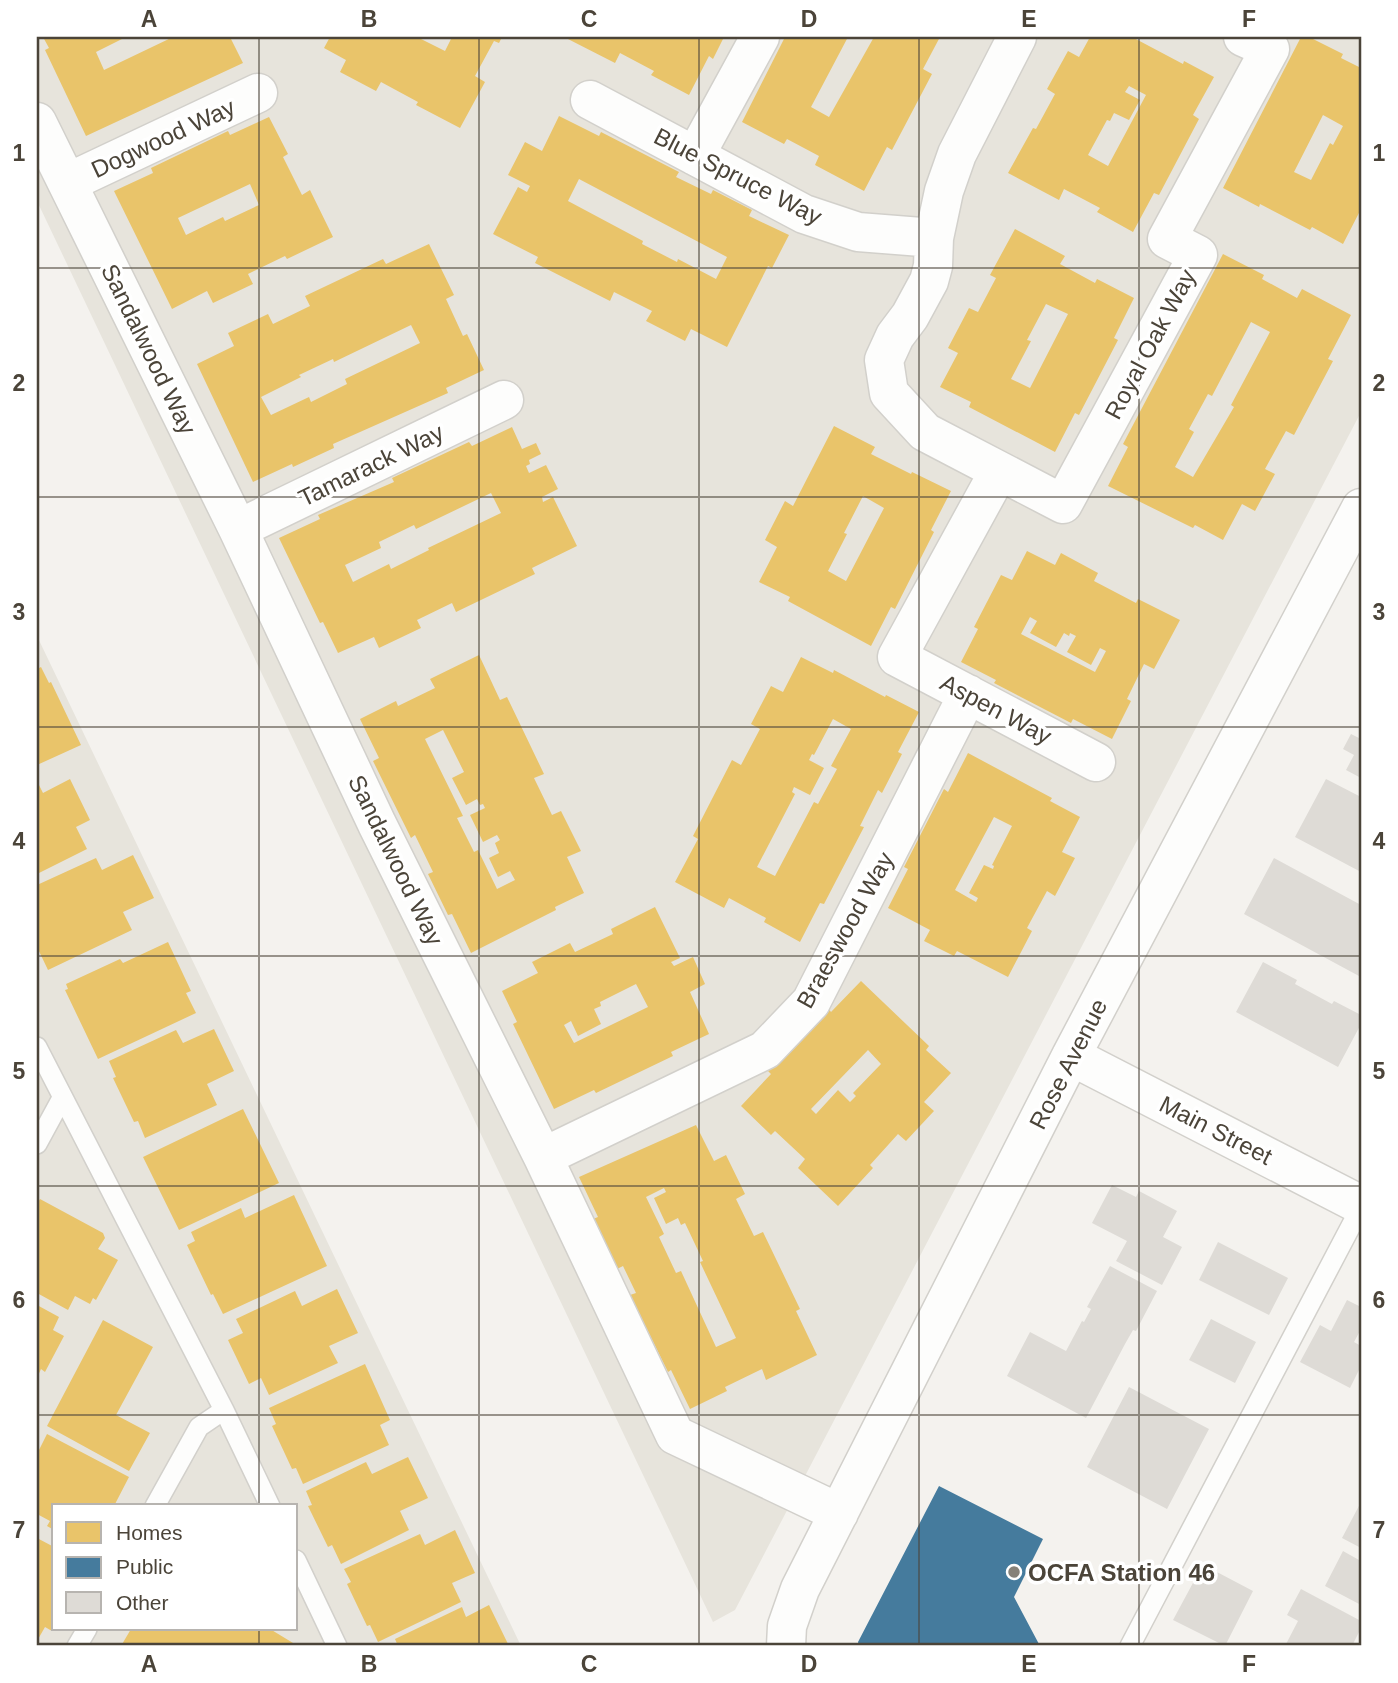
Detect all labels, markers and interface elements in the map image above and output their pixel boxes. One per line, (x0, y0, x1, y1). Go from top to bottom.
text: A (141, 6, 157, 32)
text: B (361, 6, 377, 32)
text: C (581, 6, 597, 32)
text: D (801, 6, 817, 32)
text: E (1021, 6, 1037, 32)
text: F (1242, 6, 1256, 32)
street label: Dogwood Way (87, 93, 239, 183)
street label: Blue Spruce Way (650, 122, 826, 230)
text: 1 (13, 140, 26, 166)
text: 1 (1373, 140, 1386, 166)
street label: Sandalwood Way (96, 260, 202, 438)
street label: Royal Oak Way (1099, 264, 1201, 424)
text: 2 (13, 370, 25, 396)
text: 2 (1373, 370, 1385, 396)
street label: Tamarack Way (294, 418, 448, 512)
text: 3 (13, 599, 25, 625)
text: 3 (1373, 599, 1385, 625)
street label: Aspen Way (936, 668, 1056, 750)
street label: Sandalwood Way (343, 771, 449, 949)
text: 4 (13, 828, 26, 854)
text: 4 (1373, 828, 1386, 854)
street label: Braeswood Way (791, 847, 899, 1013)
street label: Rose Avenue (1024, 994, 1112, 1134)
text: 5 (13, 1058, 26, 1084)
text: 5 (1373, 1058, 1386, 1084)
street label: Main Street (1155, 1090, 1277, 1170)
text: 6 (13, 1287, 25, 1313)
text: 6 (1373, 1287, 1385, 1313)
legend (52, 1504, 298, 1630)
text: 7 (13, 1517, 25, 1543)
text: 7 (1373, 1517, 1385, 1543)
text: Homes (116, 1521, 183, 1544)
text: Public (116, 1555, 173, 1578)
place label: OCFA Station 46 (1028, 1559, 1215, 1586)
marker: OCFA Station 46 (1006, 1564, 1022, 1580)
text: Other (116, 1591, 169, 1614)
text: A (141, 1651, 157, 1677)
text: B (361, 1651, 377, 1677)
text: C (581, 1651, 597, 1677)
text: D (801, 1651, 817, 1677)
text: E (1021, 1651, 1037, 1677)
text: F (1242, 1651, 1256, 1677)

